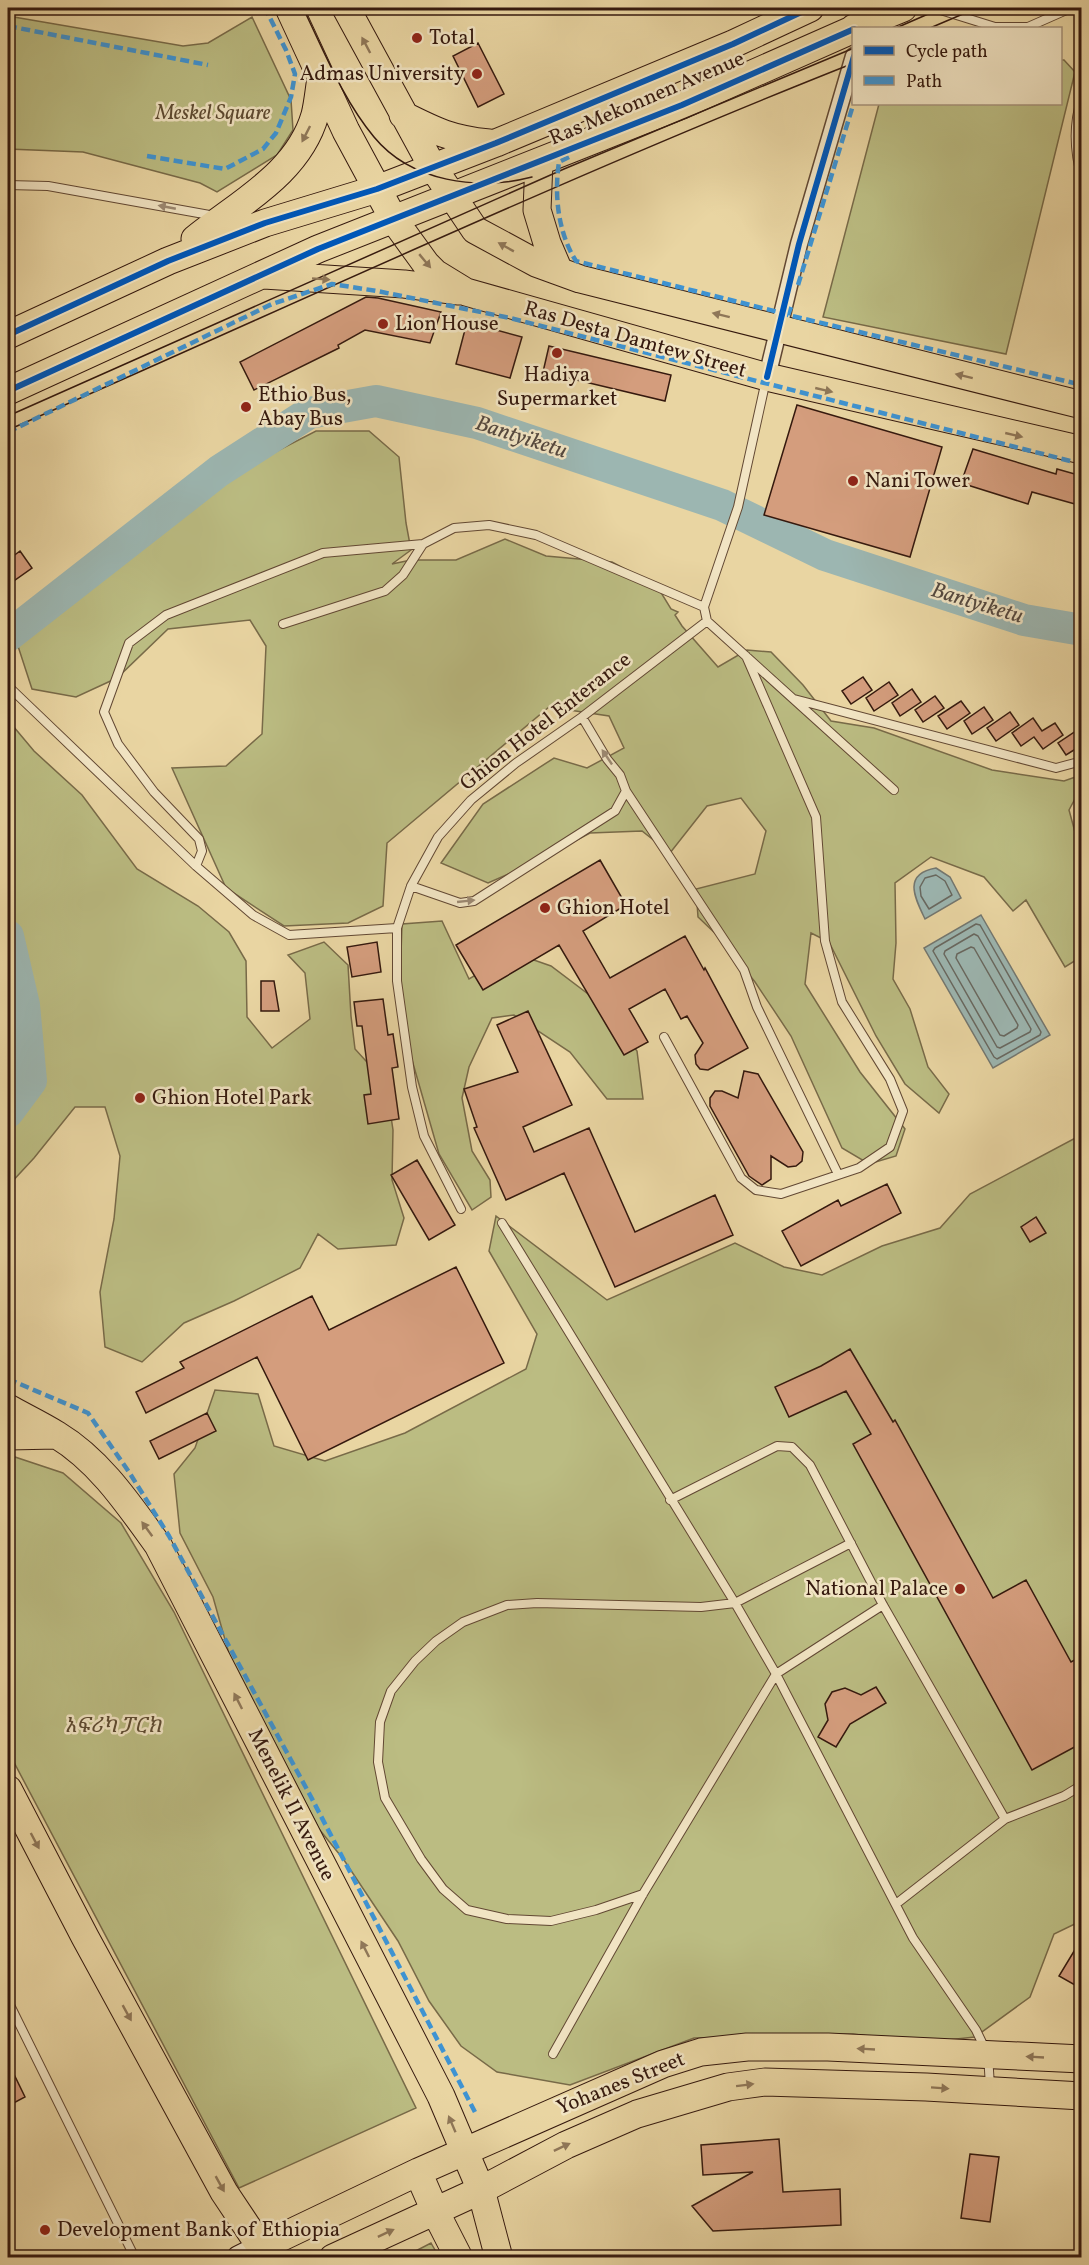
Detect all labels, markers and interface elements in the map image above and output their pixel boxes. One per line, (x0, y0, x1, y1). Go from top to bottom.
place label: Total (429, 24, 475, 53)
legend (852, 27, 1062, 105)
marker: Total (410, 31, 424, 45)
one-way arrow (361, 37, 371, 54)
text: Cycle path (906, 40, 988, 65)
street label: Ras Mekonnen Avenue (545, 45, 749, 153)
place label: Admas University (300, 60, 466, 89)
marker: Admas University (470, 67, 484, 81)
text: Path (906, 70, 942, 95)
park label: Meskel Square (155, 99, 271, 128)
one-way arrow (302, 126, 311, 143)
one-way arrow (157, 202, 176, 211)
one-way arrow (498, 242, 515, 252)
one-way arrow (418, 253, 431, 269)
one-way arrow (312, 274, 331, 284)
street label: Ras Desta Damtew Street (520, 294, 750, 386)
one-way arrow (712, 309, 730, 319)
place label: Lion House (395, 310, 499, 339)
marker: Lion House (376, 317, 390, 331)
marker: Hadiya Supermarket (550, 346, 564, 360)
place label: Hadiya Supermarket (497, 361, 617, 414)
one-way arrow (954, 370, 973, 380)
place label: Ethio Bus, Abay Bus (258, 381, 352, 434)
one-way arrow (814, 386, 833, 396)
marker: Ethio Bus, Abay Bus (239, 400, 253, 414)
water label: Bantyiketu (471, 409, 571, 467)
one-way arrow (1004, 430, 1023, 440)
place label: Nani Tower (865, 467, 970, 496)
marker: Nani Tower (846, 474, 860, 488)
water label: Bantyiketu (927, 575, 1027, 633)
street label: Ghion Hotel Enterance (454, 646, 638, 798)
one-way arrow (601, 750, 613, 766)
place label: Ghion Hotel (557, 894, 669, 923)
one-way arrow (457, 896, 476, 906)
marker: Ghion Hotel (538, 901, 552, 915)
place label: Ghion Hotel Park (152, 1084, 312, 1113)
marker: Ghion Hotel Park (133, 1091, 147, 1105)
one-way arrow (141, 1521, 153, 1536)
place label: National Palace (805, 1575, 948, 1604)
marker: National Palace (953, 1582, 967, 1596)
one-way arrow (233, 1692, 243, 1709)
park label: አፍሪካ ፓርክ (65, 1712, 162, 1741)
street label: Menelik II Avenue (240, 1724, 342, 1886)
one-way arrow (30, 1833, 40, 1850)
one-way arrow (360, 1940, 370, 1957)
one-way arrow (122, 2005, 132, 2022)
street label: Yohanes Street (553, 2045, 689, 2123)
one-way arrow (857, 2045, 876, 2054)
one-way arrow (1025, 2052, 1044, 2061)
one-way arrow (736, 2080, 755, 2090)
one-way arrow (931, 2083, 950, 2092)
one-way arrow (447, 2114, 457, 2132)
one-way arrow (553, 2143, 570, 2152)
one-way arrow (215, 2176, 225, 2193)
place label: Development Bank of Ethiopia (57, 2216, 340, 2245)
marker: Development Bank of Ethiopia (38, 2223, 52, 2237)
one-way arrow (378, 2228, 395, 2237)

